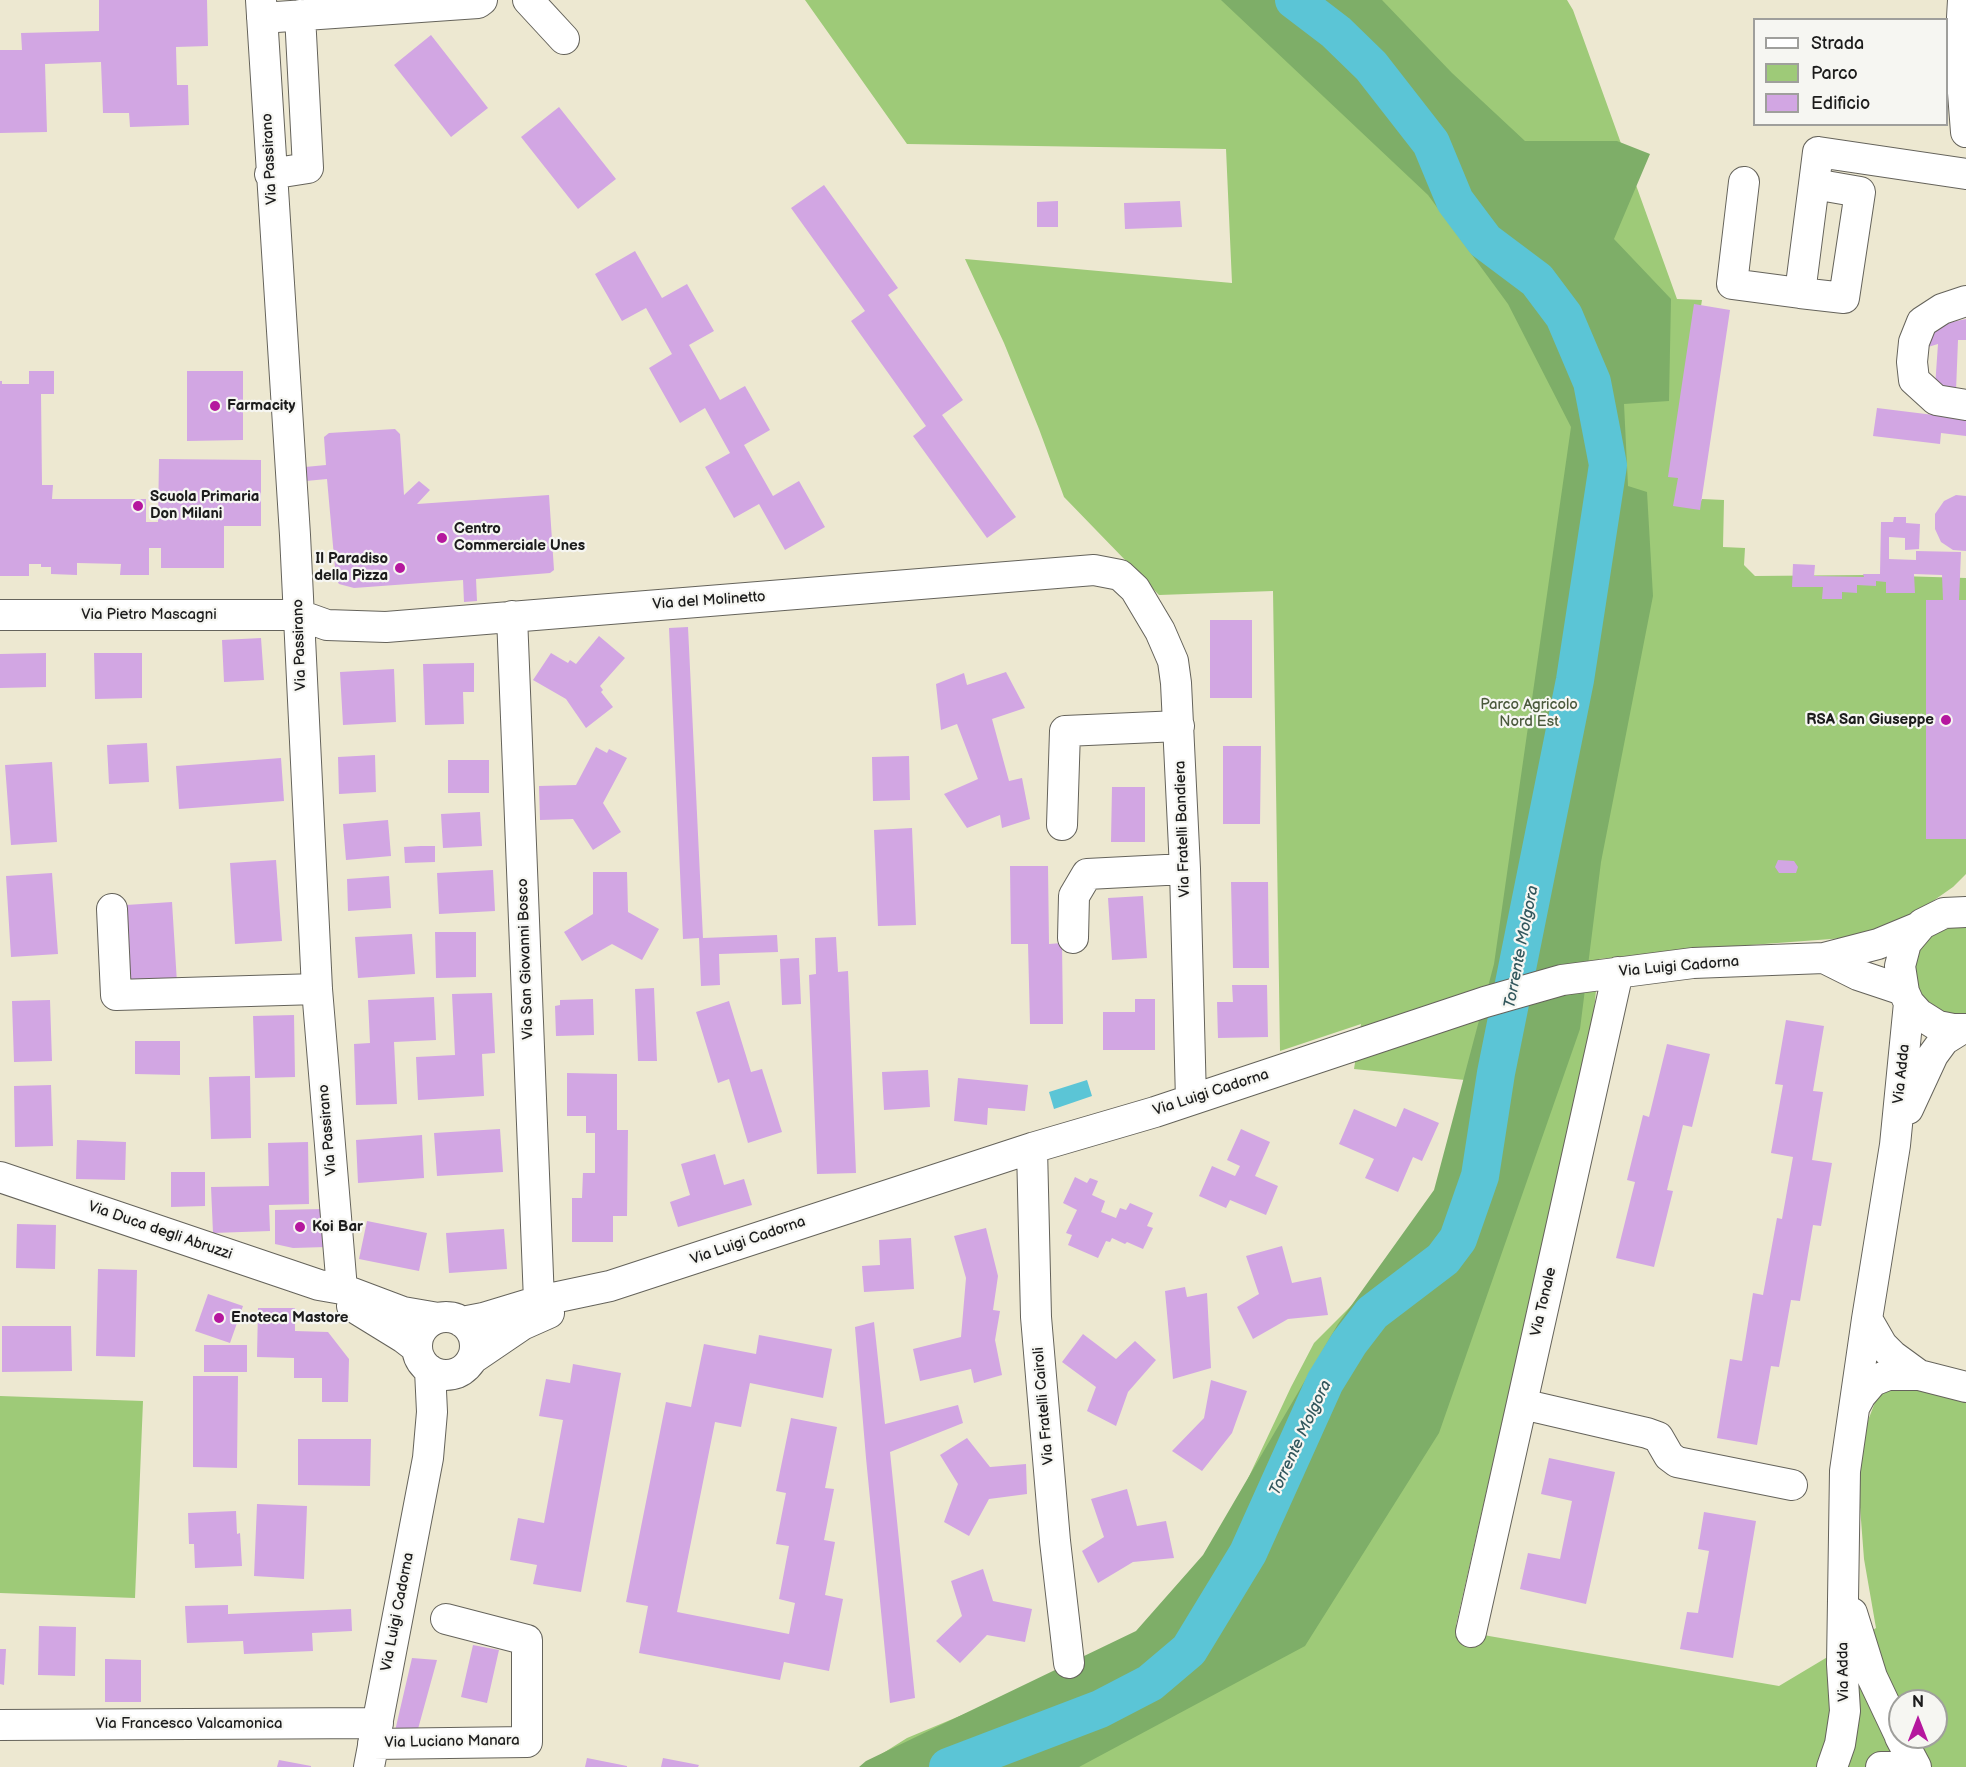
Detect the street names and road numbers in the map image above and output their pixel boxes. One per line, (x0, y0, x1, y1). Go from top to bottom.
street label: Via Passirano (259, 113, 281, 205)
street label: Via del Molinetto (652, 588, 766, 614)
street label: Via Passirano (289, 599, 311, 691)
street label: Via Pietro Mascagni (81, 606, 217, 624)
street label: Via Fratelli Bandiera (1172, 760, 1194, 898)
street label: Via San Giovanni Bosco (514, 878, 538, 1040)
street label: Via Luigi Cadorna (1618, 953, 1740, 981)
street label: Via Adda (1890, 1043, 1914, 1105)
street label: Via Luigi Cadorna (1151, 1066, 1271, 1120)
street label: Via Passirano (315, 1084, 341, 1176)
street label: Via Duca degli Abruzzi (85, 1198, 235, 1264)
street label: Via Luigi Cadorna (688, 1213, 808, 1269)
street label: Via Tonale (1527, 1266, 1561, 1338)
street label: Via Fratelli Cairoli (1030, 1346, 1058, 1466)
street label: Via Luigi Cadorna (378, 1551, 418, 1673)
street label: Via Adda (1834, 1642, 1854, 1702)
street label: Via Francesco Valcamonica (96, 1715, 282, 1733)
street label: Via Luciano Manara (384, 1732, 520, 1752)

